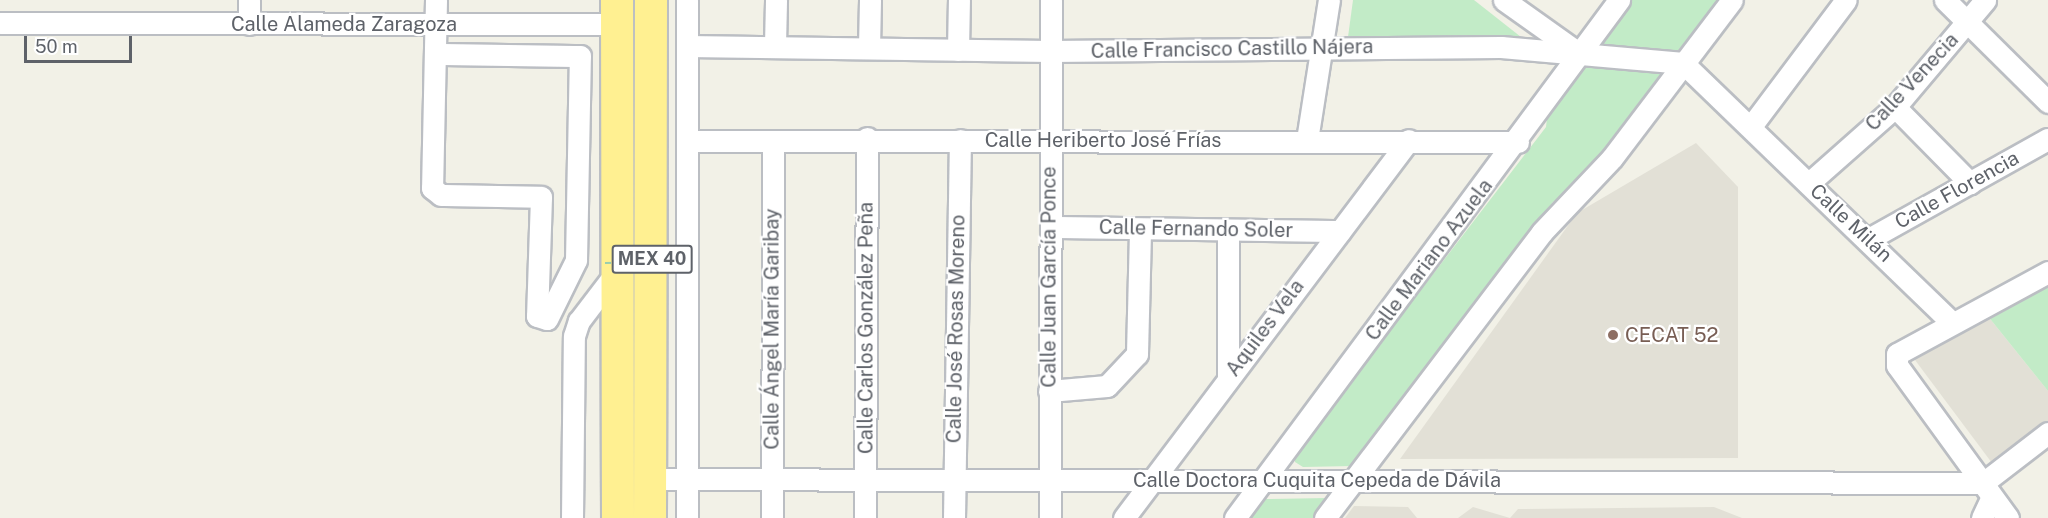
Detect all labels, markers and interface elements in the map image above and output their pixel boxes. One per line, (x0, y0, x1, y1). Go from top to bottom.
street label: Calle Alameda Zaragoza (231, 12, 457, 36)
scale bar (27, 24, 135, 62)
street label: Calle Venecia (1860, 28, 1964, 136)
street label: Calle Francisco Castillo Nájera (1090, 35, 1374, 63)
text: 50 m (35, 36, 78, 57)
street label: Calle Heriberto José Frías (984, 128, 1222, 152)
street label: Calle Florencia (1891, 146, 2023, 234)
street label: Calle Juan García Ponce (1037, 166, 1061, 388)
street label: Calle Mariano Azuela (1360, 174, 1498, 346)
street label: Calle Milán (1805, 179, 1897, 267)
street label: Calle Carlos González Peña (854, 202, 878, 454)
street label: Calle Ángel María Garibay (760, 208, 784, 450)
street label: Calle José Rosas Moreno (942, 214, 970, 444)
street label: Calle Fernando Soler (1099, 215, 1293, 243)
road number: MEX 40 (612, 244, 692, 274)
street label: Aquiles Vela (1221, 275, 1309, 381)
place label: CECAT 52 (1625, 323, 1719, 347)
marker: CECAT 52 (1606, 328, 1620, 342)
street label: Calle Doctora Cuquita Cepeda de Dávila (1133, 468, 1501, 492)

